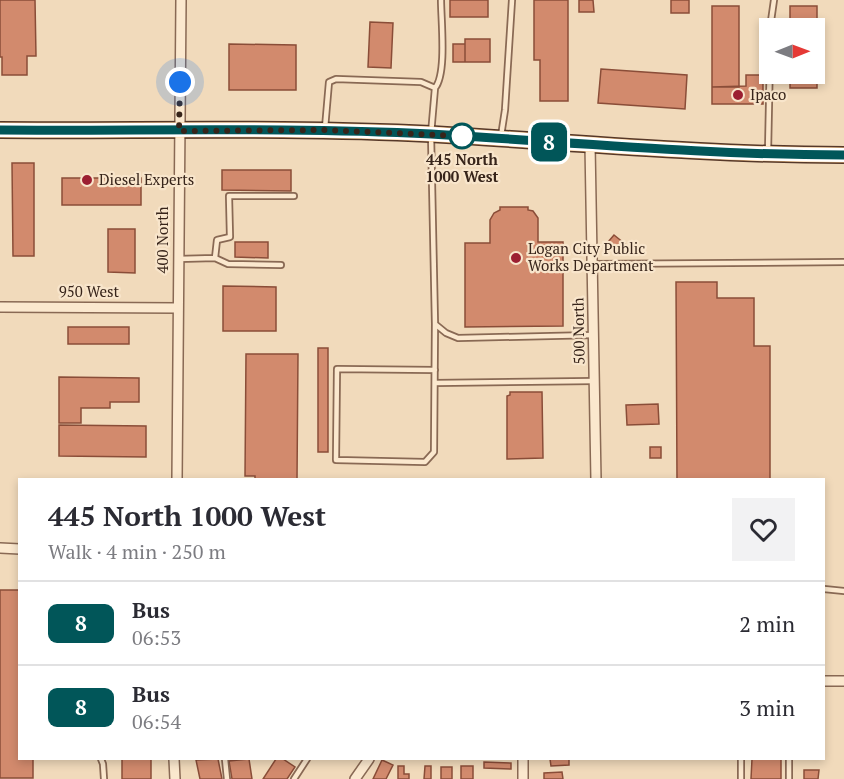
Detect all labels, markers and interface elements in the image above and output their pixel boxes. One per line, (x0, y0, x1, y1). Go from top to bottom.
north arrow (759, 18, 825, 84)
map controls (759, 18, 825, 84)
your location (165, 67, 195, 97)
place label: Ipaco (750, 84, 786, 104)
marker: Ipaco (731, 88, 745, 102)
line badge: 8 (530, 122, 568, 162)
marker: 445 North 1000 West (449, 123, 475, 149)
text: 8 (543, 128, 555, 156)
place label: 445 North 1000 West (425, 149, 499, 186)
place label: Diesel Experts (99, 169, 194, 189)
marker: Diesel Experts (80, 173, 94, 187)
street label: 400 North (152, 206, 172, 274)
place label: Logan City Public Works Department (528, 238, 654, 275)
marker: Logan City Public Works Department (509, 251, 523, 265)
street label: 950 West (59, 281, 120, 301)
street label: 500 North (567, 297, 589, 365)
text: 445 North 1000 West (48, 497, 326, 534)
button: heart (732, 498, 795, 561)
text: Walk · 4 min · 250 m (48, 538, 226, 565)
text: Bus (132, 595, 170, 624)
text: 8 (75, 609, 87, 637)
text: 2 min (739, 609, 795, 638)
text: 06:53 (132, 624, 181, 651)
text: Bus (132, 679, 170, 708)
text: 8 (75, 693, 87, 721)
text: 3 min (739, 693, 795, 722)
text: 06:54 (132, 708, 181, 735)

